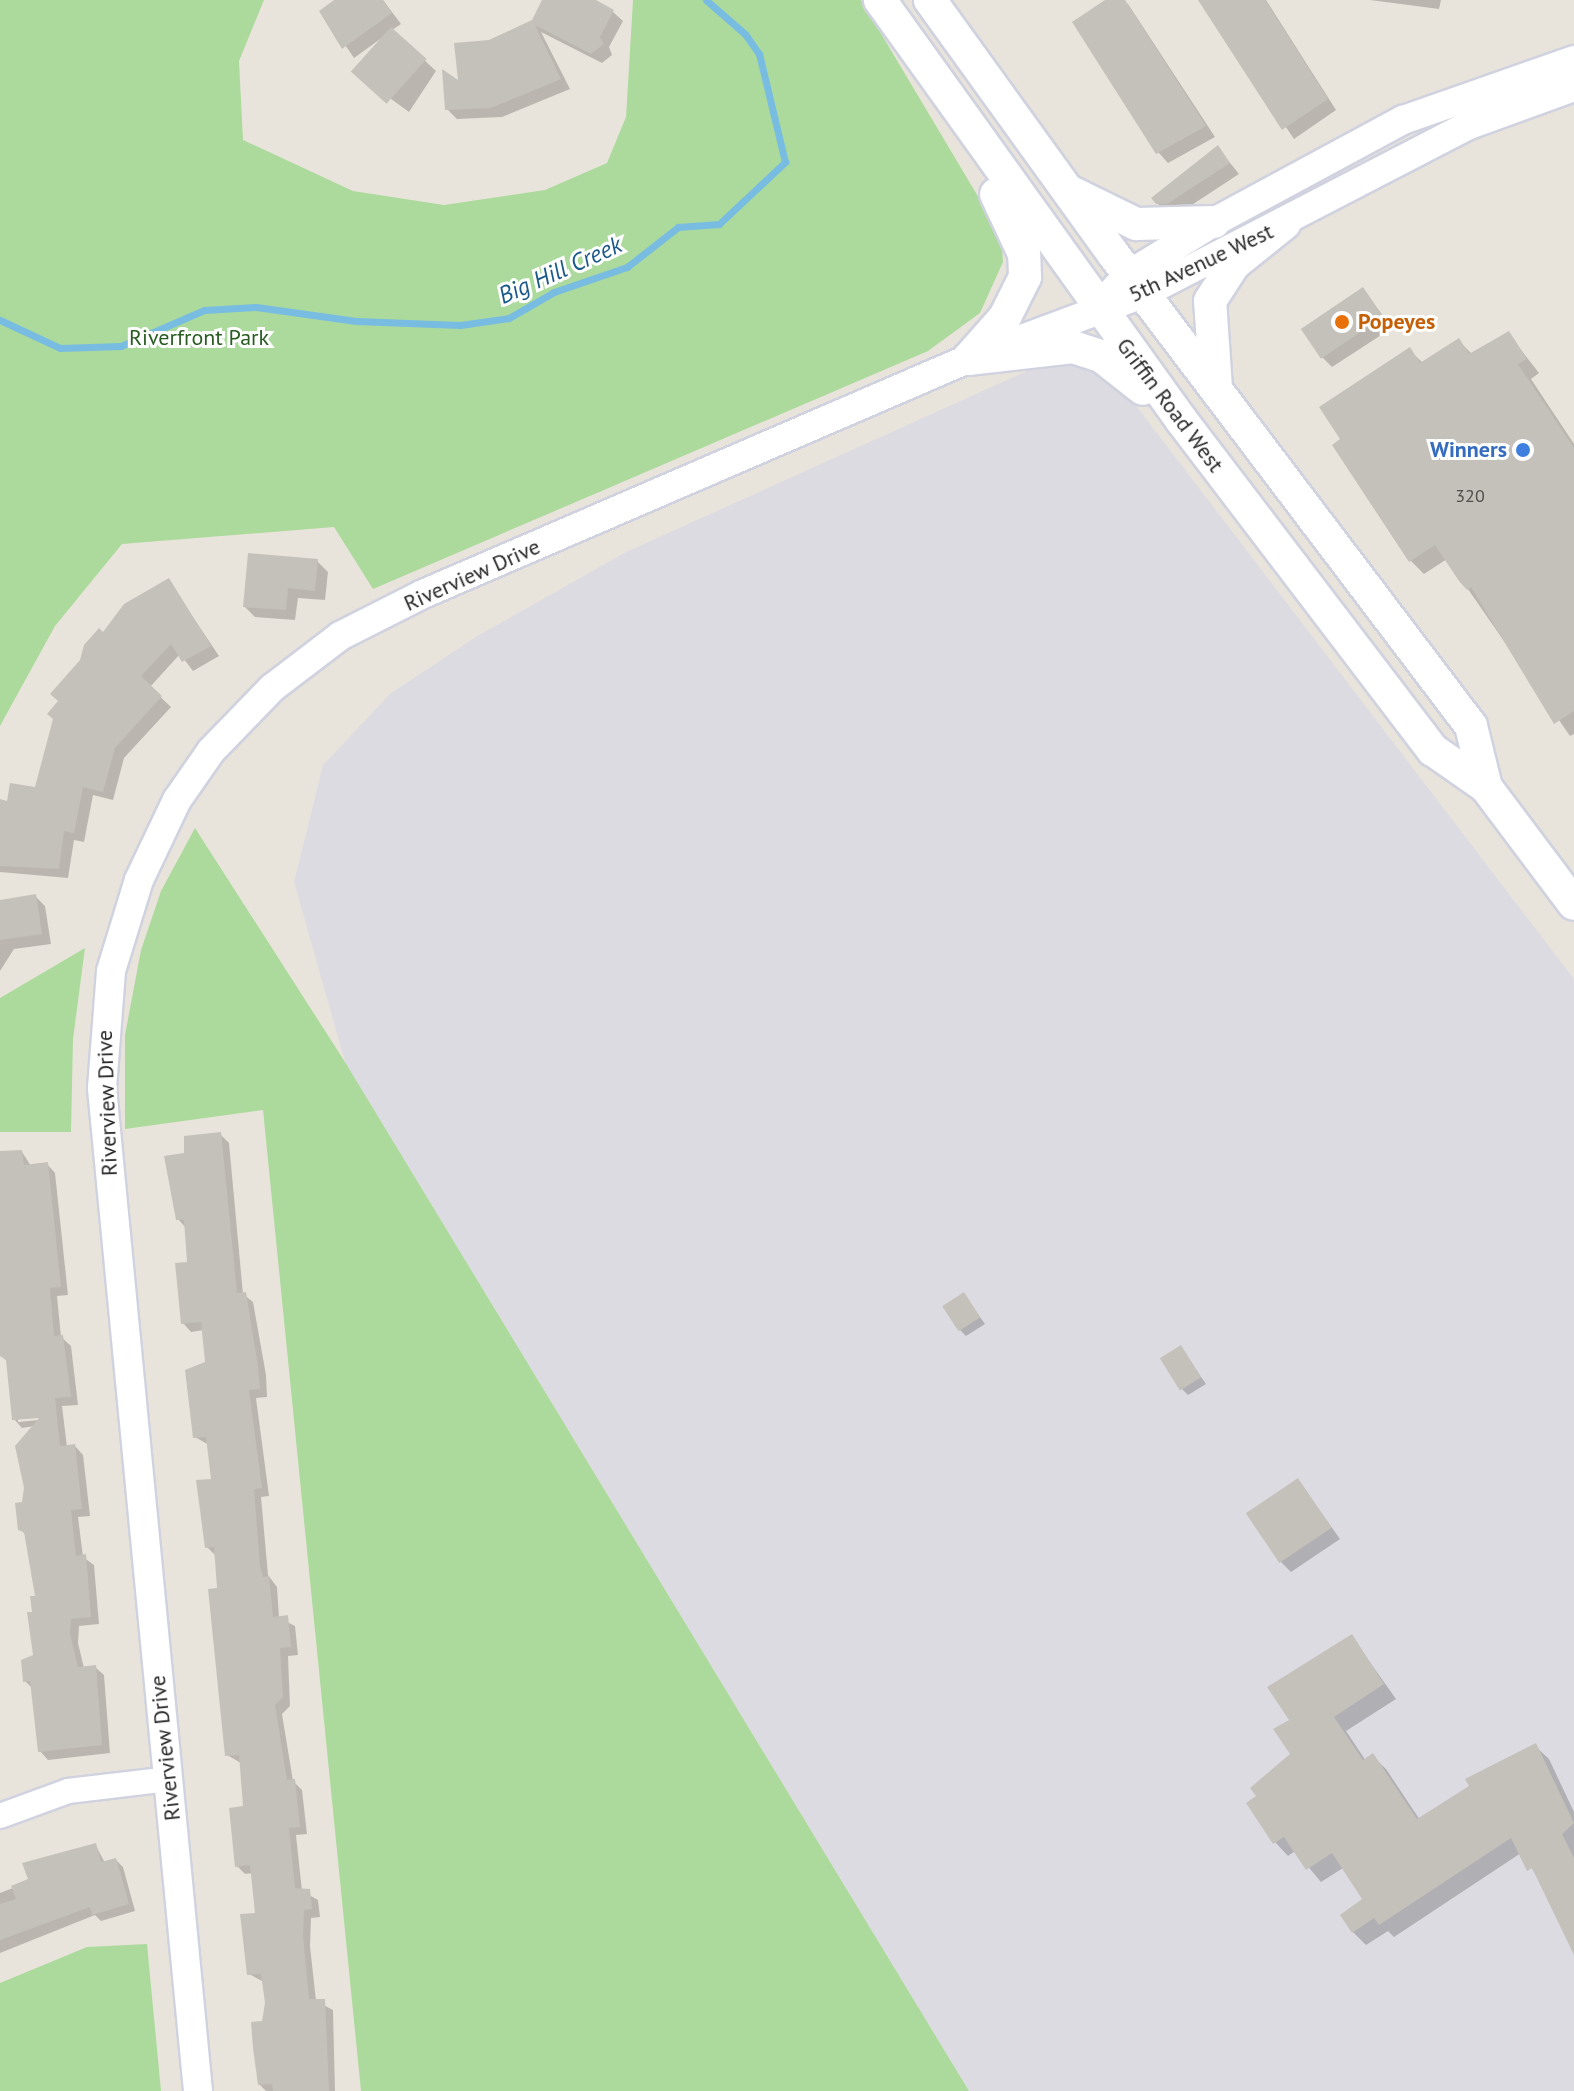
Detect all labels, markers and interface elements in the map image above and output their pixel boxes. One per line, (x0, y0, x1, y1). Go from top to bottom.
street label: 5th Avenue West (1124, 218, 1278, 308)
water label: Big Hill Creek (494, 230, 626, 310)
place label: Popeyes (1358, 309, 1435, 335)
marker: Popeyes (1333, 313, 1351, 331)
park label: Riverfront Park (129, 325, 269, 351)
street label: Griffin Road West (1111, 333, 1229, 477)
place label: Winners (1430, 437, 1507, 463)
marker: Winners (1514, 441, 1532, 459)
house number: 320 (1455, 485, 1485, 507)
street label: Riverview Drive (400, 533, 544, 617)
street label: Riverview Drive (91, 1029, 123, 1177)
street label: Riverview Drive (144, 1674, 186, 1822)

